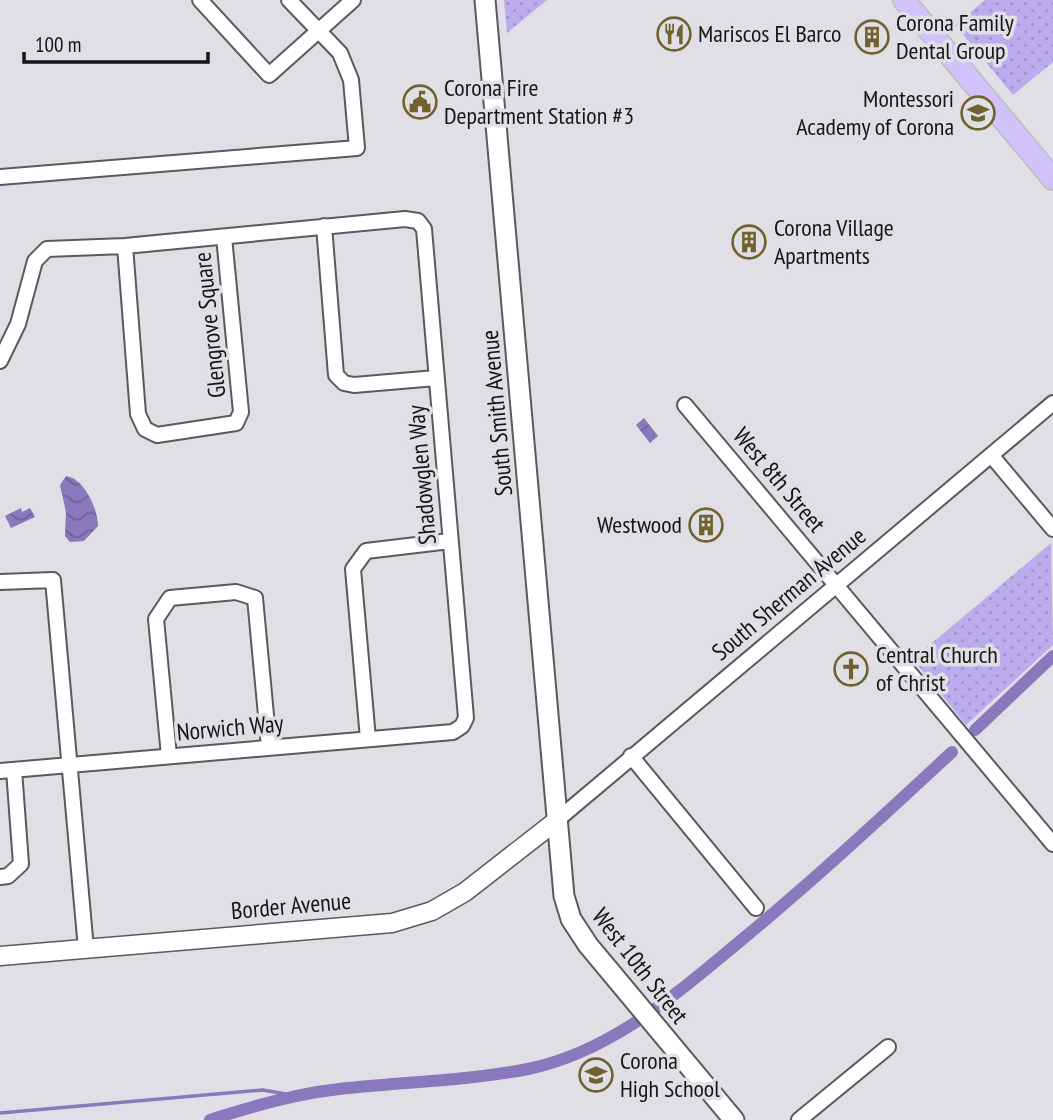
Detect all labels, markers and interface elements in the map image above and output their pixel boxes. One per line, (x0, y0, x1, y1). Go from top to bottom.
place label: Corona Family Dental Group (896, 7, 1014, 66)
restaurant icon: Mariscos El Barco (655, 15, 693, 53)
place label: Mariscos El Barco (698, 18, 841, 49)
building icon: Corona Family Dental Group (853, 18, 891, 56)
scale bar (24, 21, 208, 65)
text: 100 m (35, 31, 81, 58)
place label: Corona Fire Department Station #3 (444, 72, 634, 131)
public building icon: Corona Fire Department Station #3 (401, 83, 439, 121)
place label: Montessori Academy of Corona (796, 83, 954, 142)
school or university icon: Montessori Academy of Corona (959, 94, 997, 132)
place label: Corona Village Apartments (774, 212, 894, 271)
building icon: Corona Village Apartments (730, 223, 768, 261)
street label: Glengrove Square (186, 251, 233, 399)
street label: South Smith Avenue (474, 329, 519, 497)
street label: Shadowglen Way (400, 404, 443, 546)
street label: West 8th Street (726, 421, 833, 539)
building icon: Westwood (687, 506, 725, 544)
place label: Westwood (597, 509, 682, 540)
street label: South Sherman Avenue (705, 520, 872, 667)
place label: Central Church of Christ (876, 639, 998, 698)
church icon: Central Church of Christ (832, 650, 870, 688)
street label: Norwich Way (175, 707, 285, 748)
street label: Border Avenue (230, 885, 352, 926)
street label: West 10th Street (586, 902, 695, 1030)
place label: Corona High School (620, 1045, 720, 1104)
school or university icon: Corona High School (577, 1056, 615, 1094)

